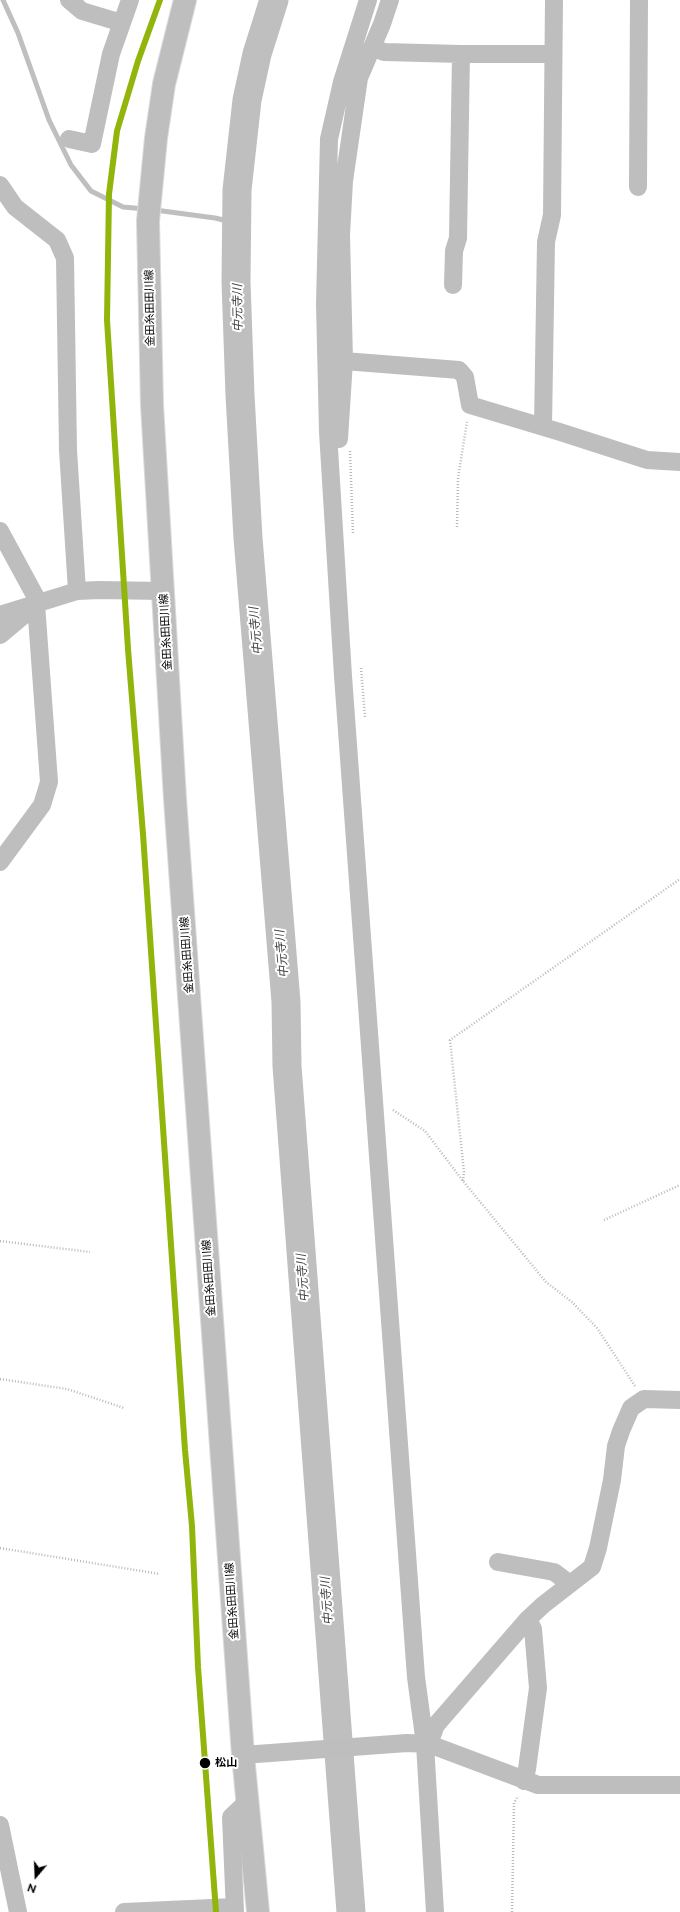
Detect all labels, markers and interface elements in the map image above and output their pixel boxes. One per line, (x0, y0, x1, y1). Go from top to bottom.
street label: 金田糸田田川線 (143, 269, 157, 347)
water label: 中元寺川 (230, 284, 246, 332)
street label: 金田糸田田川線 (157, 593, 175, 671)
water label: 中元寺川 (247, 606, 265, 656)
street label: 金田糸田田川線 (178, 916, 196, 994)
water label: 中元寺川 (273, 929, 291, 979)
street label: 金田糸田田川線 (200, 1239, 218, 1317)
water label: 中元寺川 (294, 1254, 312, 1302)
street label: 金田糸田田川線 (223, 1562, 241, 1640)
water label: 中元寺川 (318, 1577, 336, 1625)
marker: 松山 (198, 1756, 212, 1770)
place label: 松山 (215, 1756, 237, 1770)
north arrow (16, 1856, 56, 1896)
text: N (26, 1880, 38, 1895)

